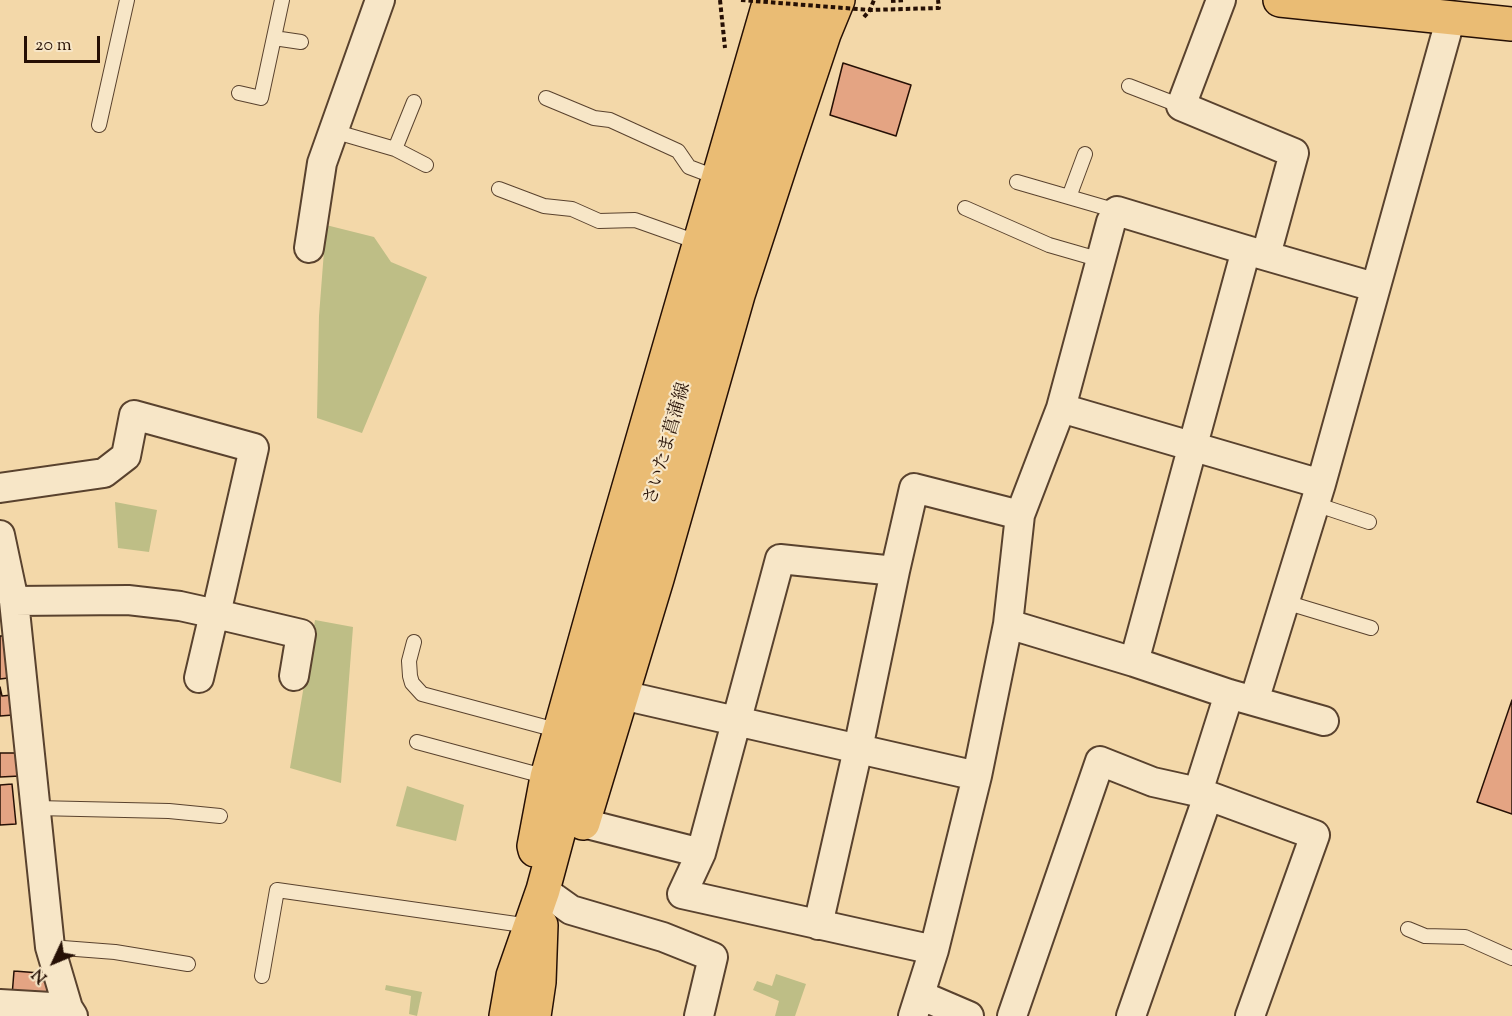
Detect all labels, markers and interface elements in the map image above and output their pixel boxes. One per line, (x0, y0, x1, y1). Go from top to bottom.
scale bar (27, 24, 104, 62)
text: 20 m (35, 33, 72, 59)
street label: さいたま菖蒲線 (641, 380, 697, 508)
north arrow (24, 932, 84, 992)
text: N (28, 962, 53, 987)

